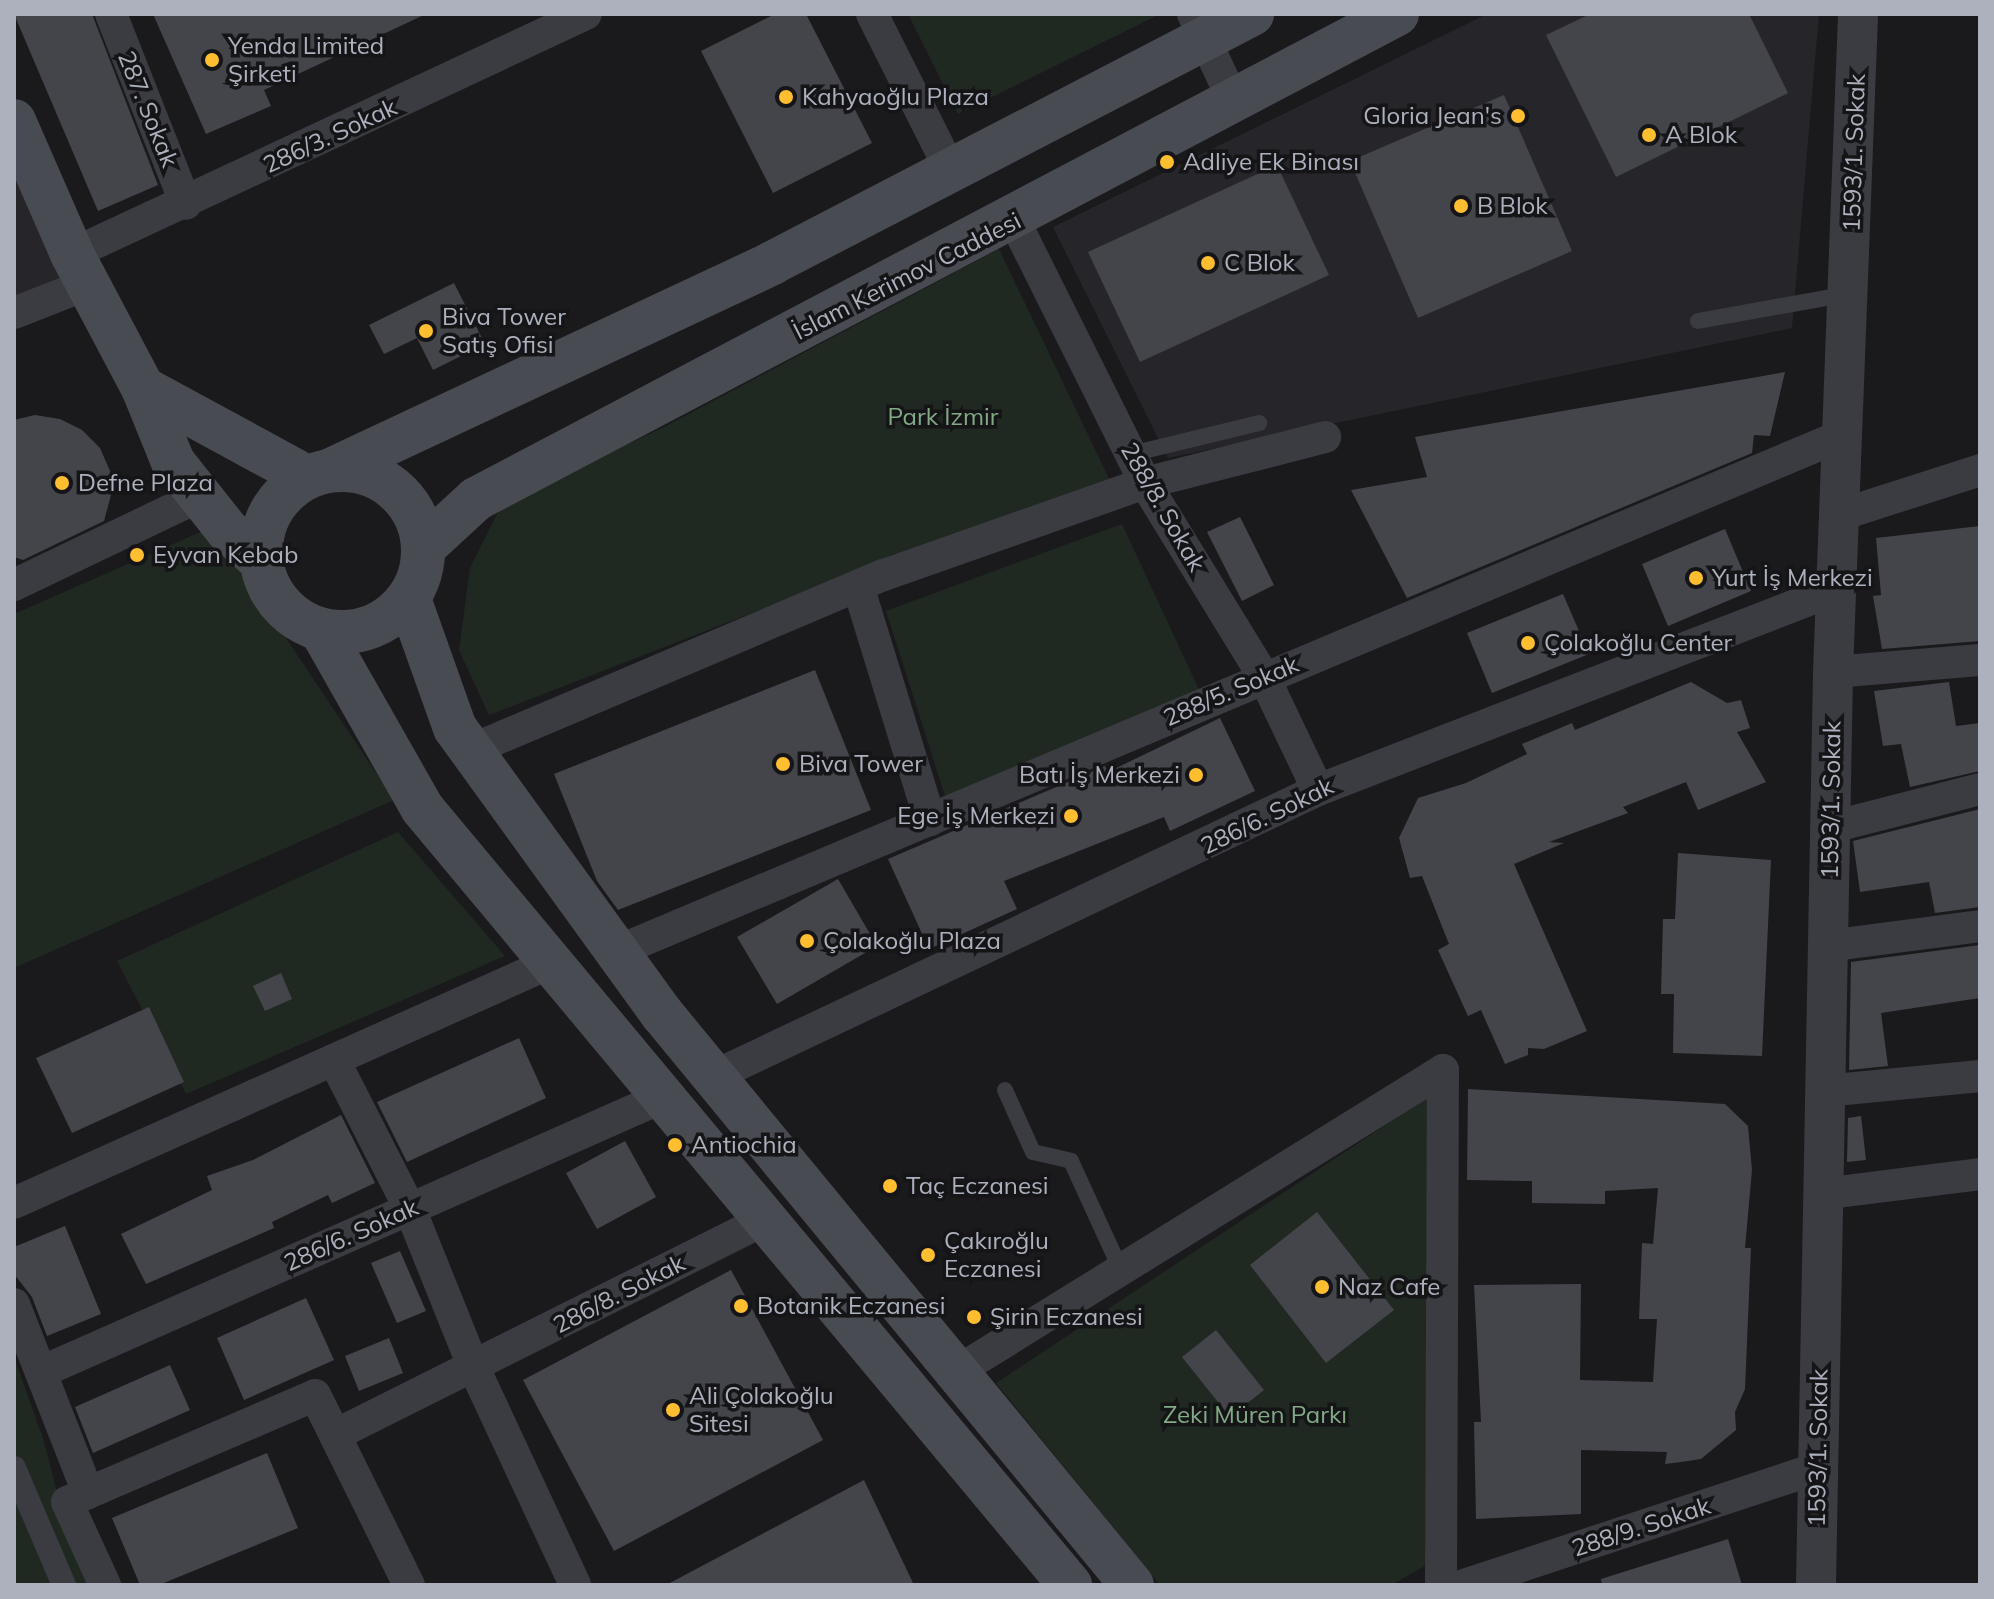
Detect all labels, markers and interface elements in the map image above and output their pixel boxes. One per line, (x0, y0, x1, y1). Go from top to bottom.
place label: Yenda Limited Şirketi (228, 32, 384, 88)
street label: 287. Sokak (112, 47, 184, 171)
marker: Yenda Limited Şirketi (203, 51, 221, 69)
street label: 1593/1. Sokak (1837, 73, 1871, 233)
place label: Kahyaoğlu Plaza (802, 83, 989, 111)
marker: Kahyaoğlu Plaza (777, 88, 795, 106)
street label: 286/3. Sokak (259, 93, 401, 179)
place label: Gloria Jean's (1363, 102, 1502, 130)
marker: Gloria Jean's (1509, 107, 1527, 125)
place label: A Blok (1665, 121, 1737, 149)
marker: A Blok (1640, 126, 1658, 144)
place label: Adliye Ek Binası (1183, 148, 1359, 176)
marker: Adliye Ek Binası (1158, 153, 1176, 171)
place label: B Blok (1477, 192, 1548, 220)
marker: B Blok (1452, 197, 1470, 215)
street label: İslam Kerimov Caddesi (788, 206, 1026, 346)
place label: C Blok (1224, 249, 1295, 277)
marker: C Blok (1199, 254, 1217, 272)
place label: Biva Tower Satış Ofisi (442, 303, 566, 359)
marker: Biva Tower Satış Ofisi (417, 322, 435, 340)
park label: Park İzmir (888, 403, 998, 431)
street label: 288/8. Sokak (1115, 438, 1211, 576)
place label: Defne Plaza (78, 469, 213, 497)
marker: Defne Plaza (53, 474, 71, 492)
place label: Eyvan Kebab (153, 541, 298, 569)
marker: Eyvan Kebab (128, 546, 146, 564)
place label: Yurt İş Merkezi (1712, 564, 1873, 592)
marker: Yurt İş Merkezi (1687, 569, 1705, 587)
place label: Çolakoğlu Center (1544, 629, 1732, 657)
marker: Çolakoğlu Center (1519, 634, 1537, 652)
street label: 288/5. Sokak (1159, 650, 1303, 732)
street label: 1593/1. Sokak (1815, 721, 1847, 879)
place label: Biva Tower (799, 750, 923, 778)
marker: Biva Tower (774, 755, 792, 773)
place label: Batı İş Merkezi (1019, 761, 1180, 789)
marker: Batı İş Merkezi (1187, 766, 1205, 784)
street label: 286/6. Sokak (1196, 772, 1338, 860)
place label: Ege İş Merkezi (897, 802, 1055, 830)
marker: Ege İş Merkezi (1062, 807, 1080, 825)
place label: Çolakoğlu Plaza (823, 927, 1001, 955)
marker: Çolakoğlu Plaza (798, 932, 816, 950)
place label: Antiochia (691, 1131, 797, 1159)
marker: Antiochia (666, 1136, 684, 1154)
place label: Taç Eczanesi (906, 1172, 1049, 1200)
marker: Taç Eczanesi (881, 1177, 899, 1195)
street label: 286/6. Sokak (279, 1193, 423, 1277)
place label: Çakıroğlu Eczanesi (944, 1227, 1049, 1283)
marker: Çakıroğlu Eczanesi (919, 1246, 937, 1264)
street label: 286/8. Sokak (548, 1249, 690, 1339)
place label: Naz Cafe (1338, 1273, 1440, 1301)
marker: Naz Cafe (1313, 1278, 1331, 1296)
place label: Botanik Eczanesi (757, 1292, 945, 1320)
marker: Botanik Eczanesi (732, 1297, 750, 1315)
place label: Şirin Eczanesi (990, 1303, 1143, 1331)
marker: Şirin Eczanesi (965, 1308, 983, 1326)
street label: 1593/1. Sokak (1802, 1369, 1834, 1527)
place label: Ali Çolakoğlu Sitesi (689, 1382, 834, 1438)
marker: Ali Çolakoğlu Sitesi (664, 1401, 682, 1419)
park label: Zeki Müren Parkı (1163, 1401, 1347, 1429)
street label: 288/9. Sokak (1568, 1491, 1714, 1563)

